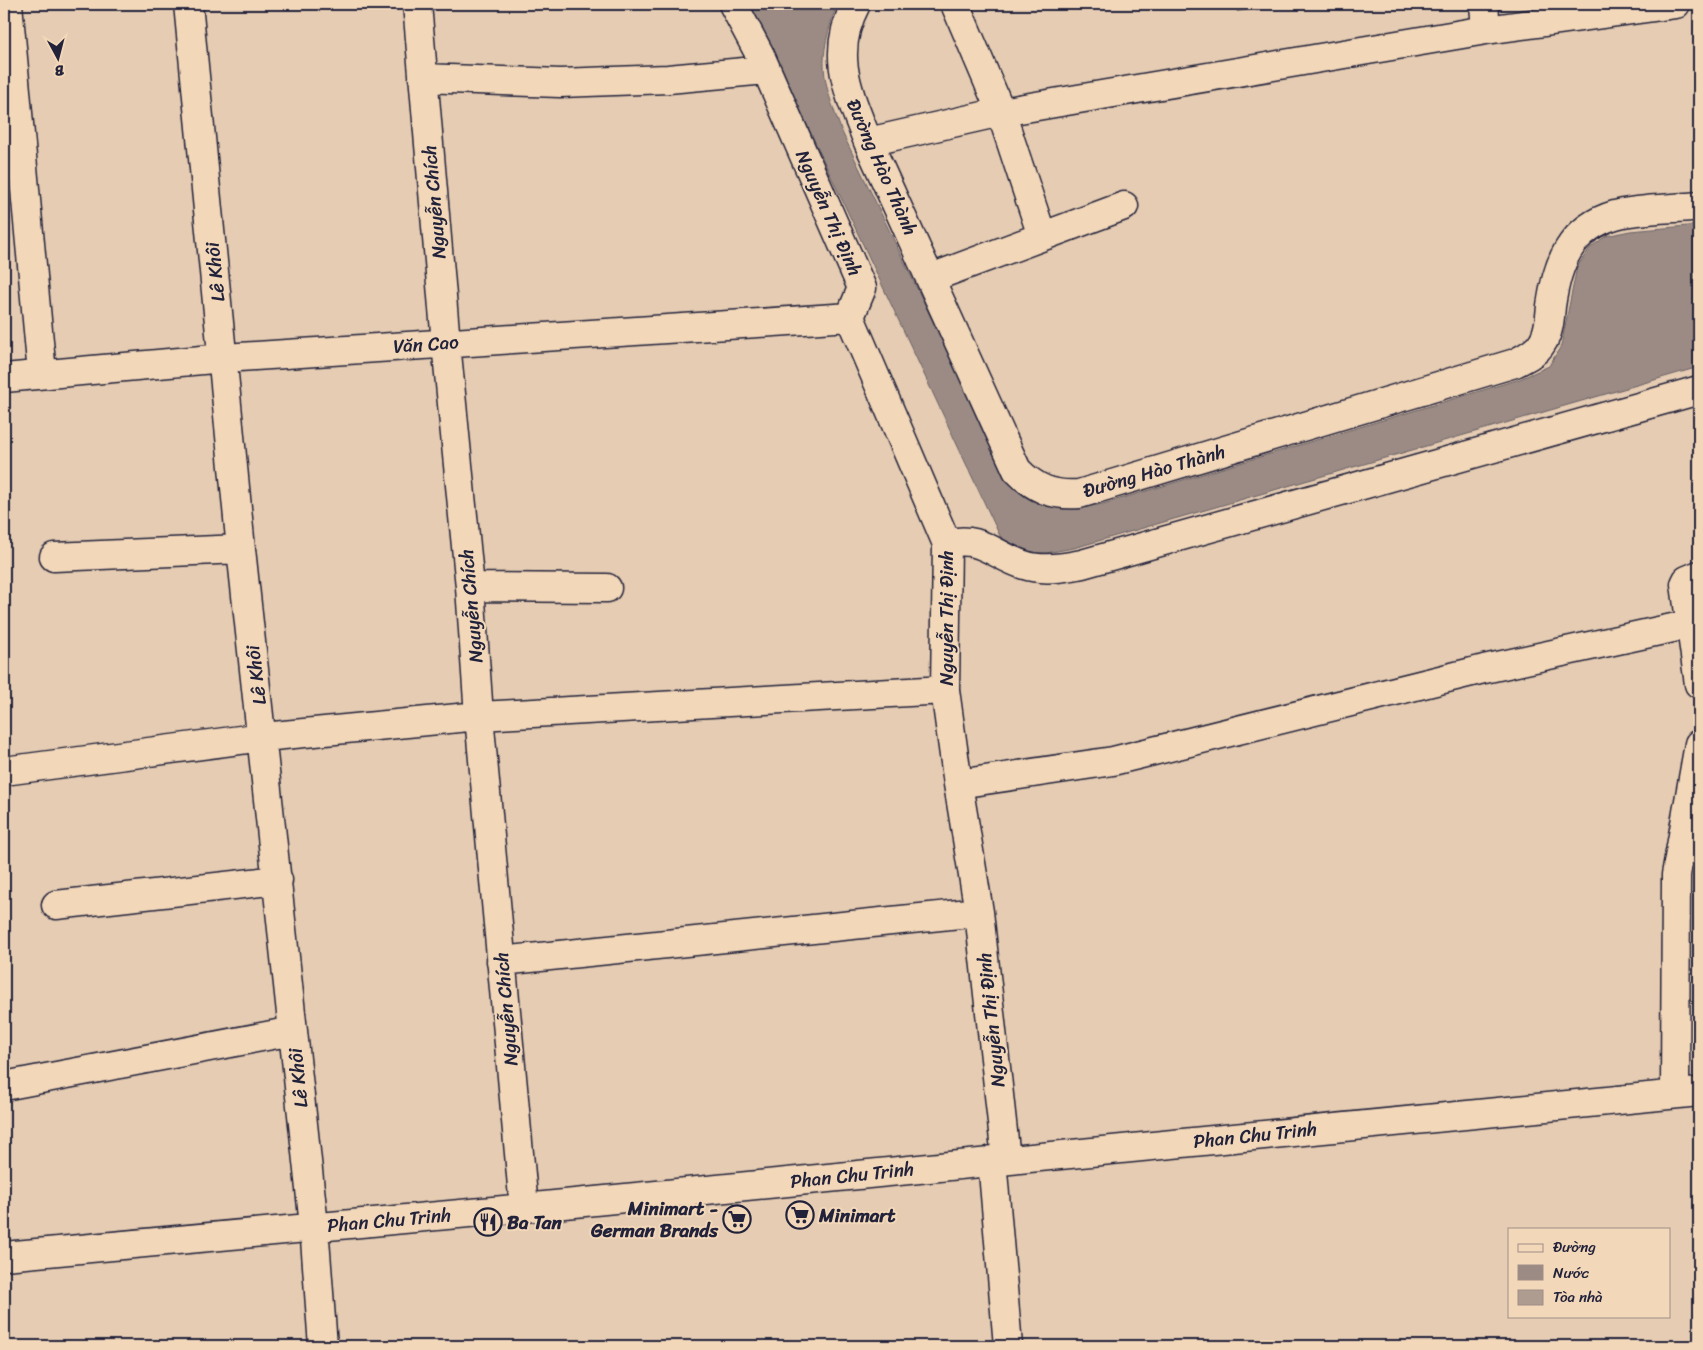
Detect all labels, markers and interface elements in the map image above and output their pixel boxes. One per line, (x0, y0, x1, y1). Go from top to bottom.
north arrow (32, 32, 82, 82)
text: B (53, 57, 65, 83)
street label: Đường Hào Thành (837, 93, 927, 241)
street label: Nguyễn Chích (413, 144, 455, 260)
street label: Nguyễn Thị Định (786, 144, 872, 282)
street label: Lê Khôi (195, 240, 235, 304)
street label: Văn Cao (392, 325, 460, 363)
street label: Đường Hào Thành (1079, 435, 1229, 507)
street label: Nguyễn Chích (450, 548, 492, 664)
street label: Nguyễn Thị Định (930, 550, 963, 686)
street label: Lê Khôi (236, 643, 276, 707)
street label: Nguyễn Chích (485, 951, 527, 1067)
street label: Nguyễn Thị Định (968, 951, 1014, 1089)
street label: Lê Khôi (278, 1046, 318, 1110)
street label: Phan Chu Trinh (1192, 1112, 1318, 1158)
street label: Phan Chu Trinh (789, 1152, 915, 1198)
place label: Minimart - German Brands (590, 1192, 719, 1247)
street label: Phan Chu Trinh (326, 1198, 452, 1242)
place label: Minimart (818, 1199, 896, 1232)
supermarket icon: Minimart (785, 1200, 815, 1230)
supermarket icon: Minimart - German Brands (722, 1204, 752, 1234)
place label: Ba Tan (507, 1206, 562, 1239)
restaurant icon: Ba Tan (473, 1207, 503, 1237)
legend (1508, 1228, 1670, 1318)
text: Đường (1553, 1234, 1596, 1260)
text: Nước (1553, 1260, 1590, 1286)
text: Tòa nhà (1553, 1284, 1603, 1310)

